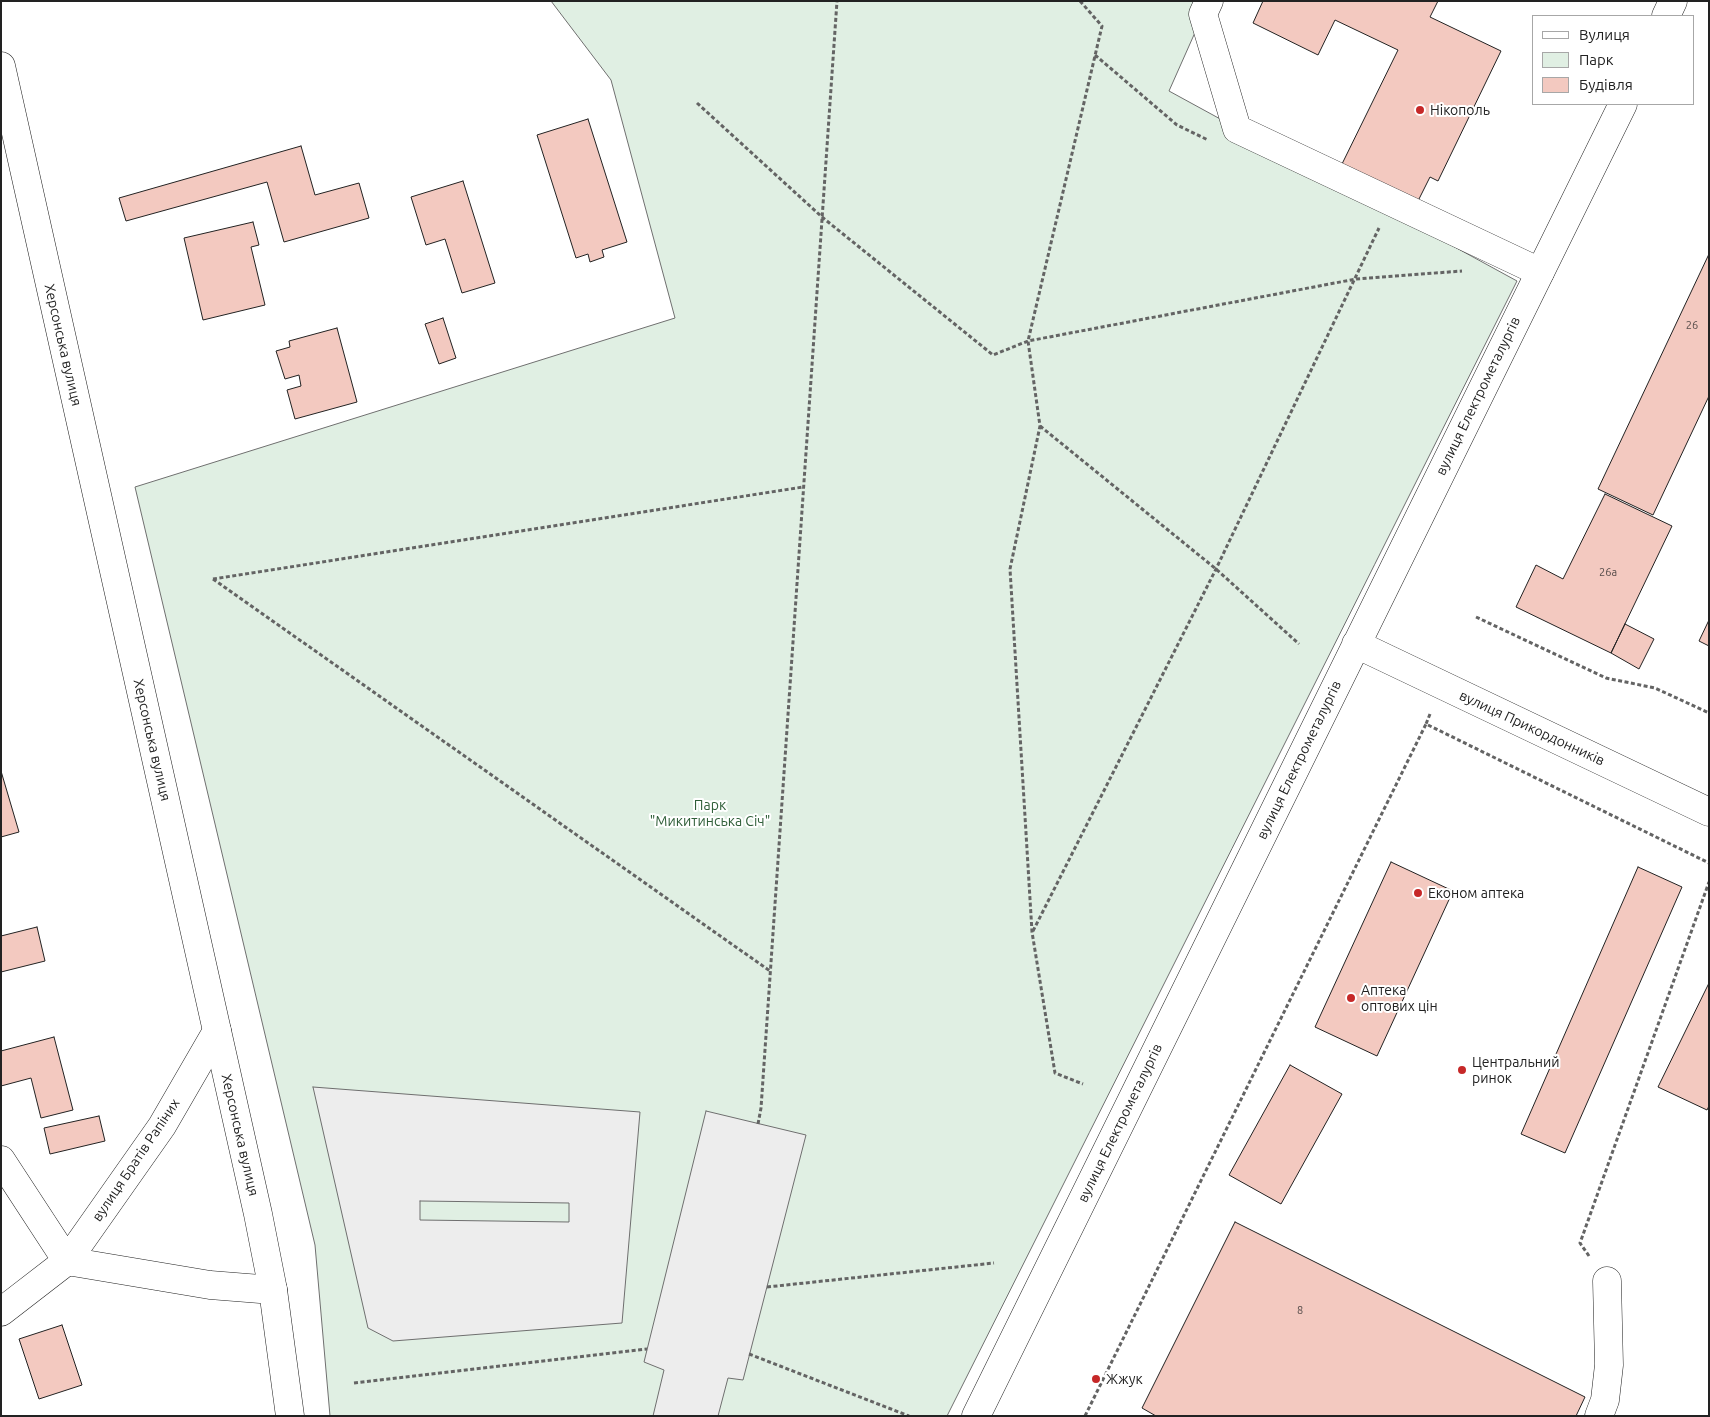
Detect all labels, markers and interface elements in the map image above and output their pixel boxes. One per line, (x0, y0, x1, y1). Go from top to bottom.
legend (1532, 15, 1695, 105)
text: Вулиця (1579, 26, 1630, 43)
text: Парк (1579, 51, 1614, 68)
text: Будівля (1579, 76, 1633, 93)
place label: Нікополь (1430, 102, 1490, 118)
marker: Нікополь (1414, 104, 1426, 116)
street label: Херсонська вулиця (41, 282, 85, 408)
street label: вулиця Електрометалургів (1432, 314, 1524, 478)
house number: 26 (1686, 318, 1698, 332)
house number: 26а (1599, 565, 1617, 579)
street label: Херсонська вулиця (130, 677, 174, 803)
street label: вулиця Електрометалургів (1253, 678, 1345, 842)
street label: вулиця Прикордонників (1457, 687, 1607, 769)
park label: Парк "Микитинська Січ" (650, 797, 770, 830)
place label: Економ аптека (1428, 885, 1524, 901)
marker: Економ аптека (1412, 887, 1424, 899)
place label: Аптека оптових цін (1361, 982, 1438, 1014)
marker: Аптека оптових цін (1345, 992, 1357, 1004)
street label: вулиця Електрометалургів (1074, 1041, 1166, 1205)
place label: Центральний ринок (1472, 1054, 1560, 1086)
marker: Центральний ринок (1456, 1064, 1468, 1076)
street label: Херсонська вулиця (218, 1072, 262, 1198)
street label: вулиця Братів Рапіних (89, 1095, 183, 1225)
house number: 8 (1297, 1303, 1303, 1317)
place label: Жжук (1106, 1371, 1143, 1387)
marker: Жжук (1090, 1373, 1102, 1385)

